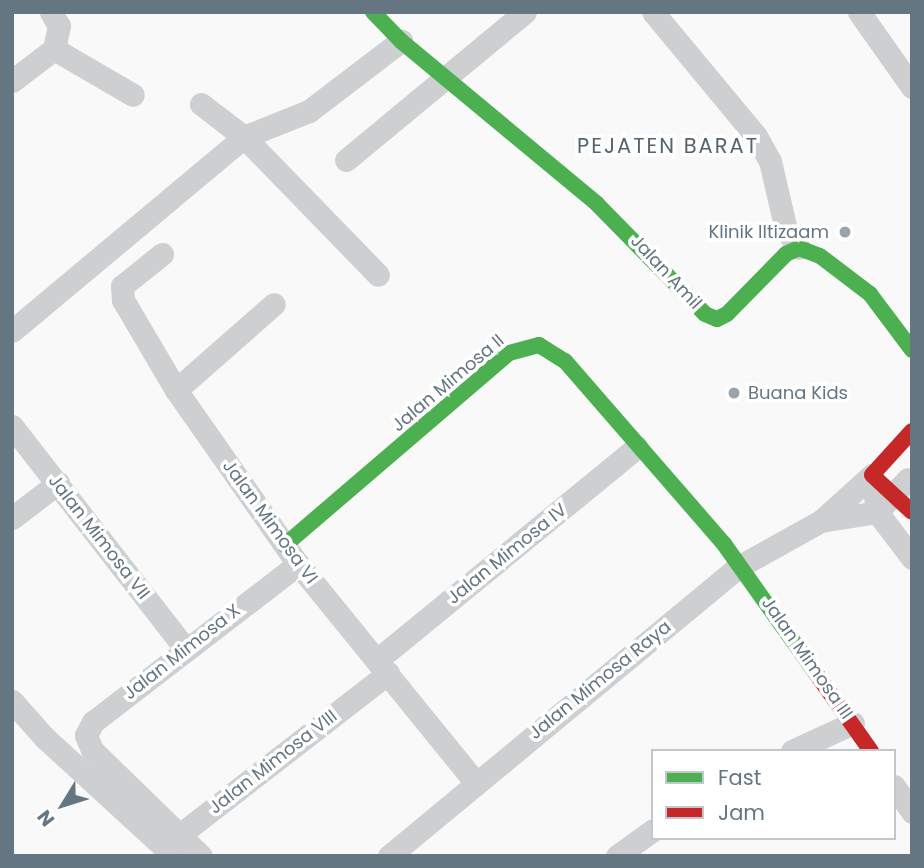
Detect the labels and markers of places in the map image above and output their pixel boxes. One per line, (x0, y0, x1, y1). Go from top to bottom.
place label: Klinik Iltizaam (708, 221, 829, 243)
marker: Klinik Iltizaam (835, 222, 855, 242)
place label: Buana Kids (748, 382, 848, 404)
marker: Buana Kids (726, 385, 742, 401)

